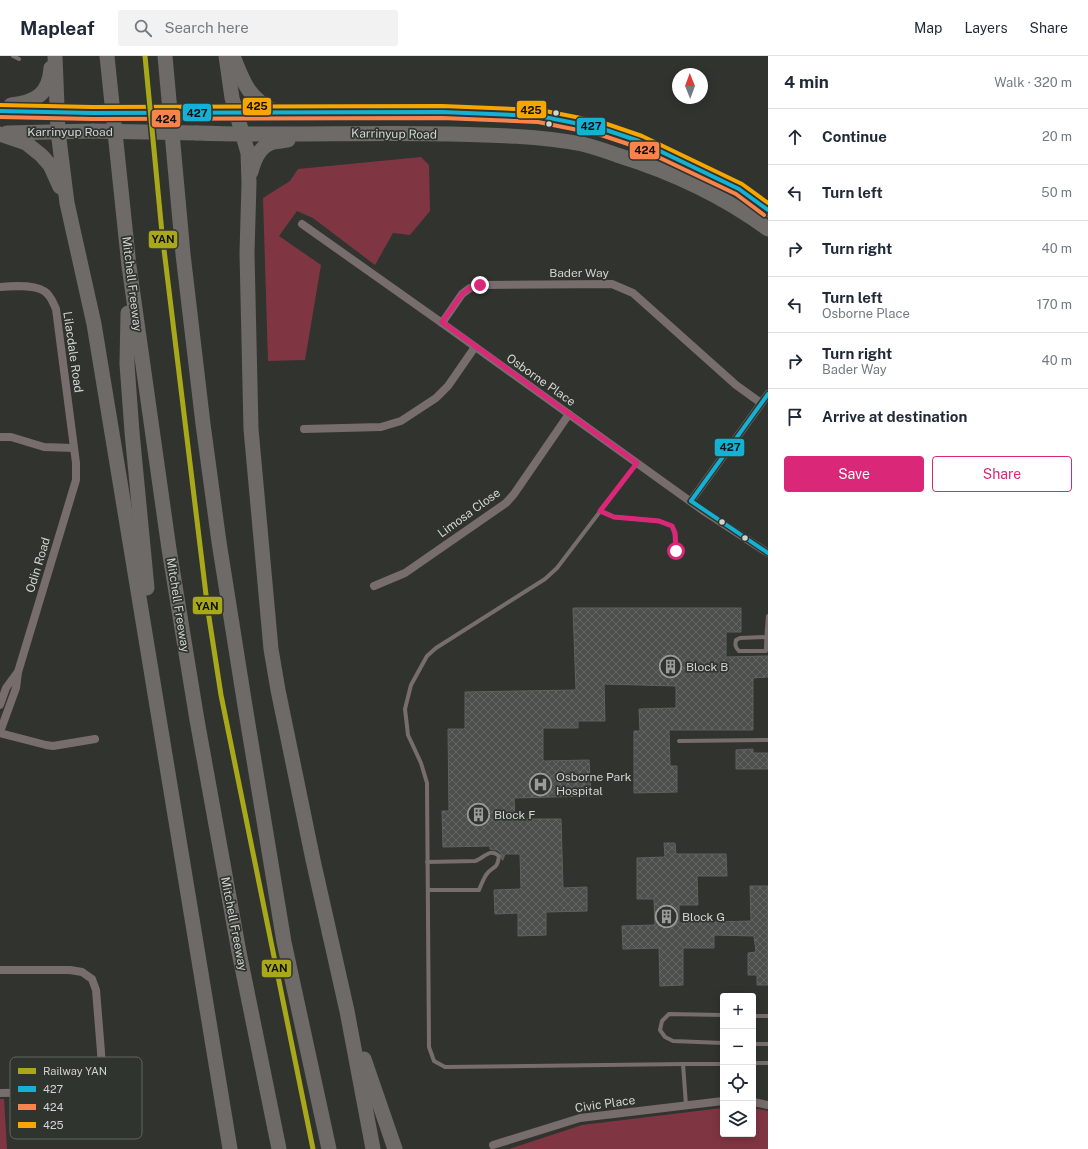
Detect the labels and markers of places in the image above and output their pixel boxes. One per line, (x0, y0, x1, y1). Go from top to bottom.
unlabelled marker (551, 108, 561, 118)
unlabelled marker (544, 119, 554, 129)
unlabelled marker (717, 517, 727, 527)
unlabelled marker (740, 533, 750, 543)
building icon: Block B (658, 654, 684, 680)
place label: Block B (686, 660, 728, 674)
place label: Osborne Park Hospital (556, 770, 632, 798)
hospital icon: Osborne Park Hospital (528, 771, 554, 797)
building icon: Block F (465, 802, 491, 828)
place label: Block F (494, 808, 535, 822)
building icon: Block G (654, 904, 680, 930)
place label: Block G (682, 910, 725, 924)

